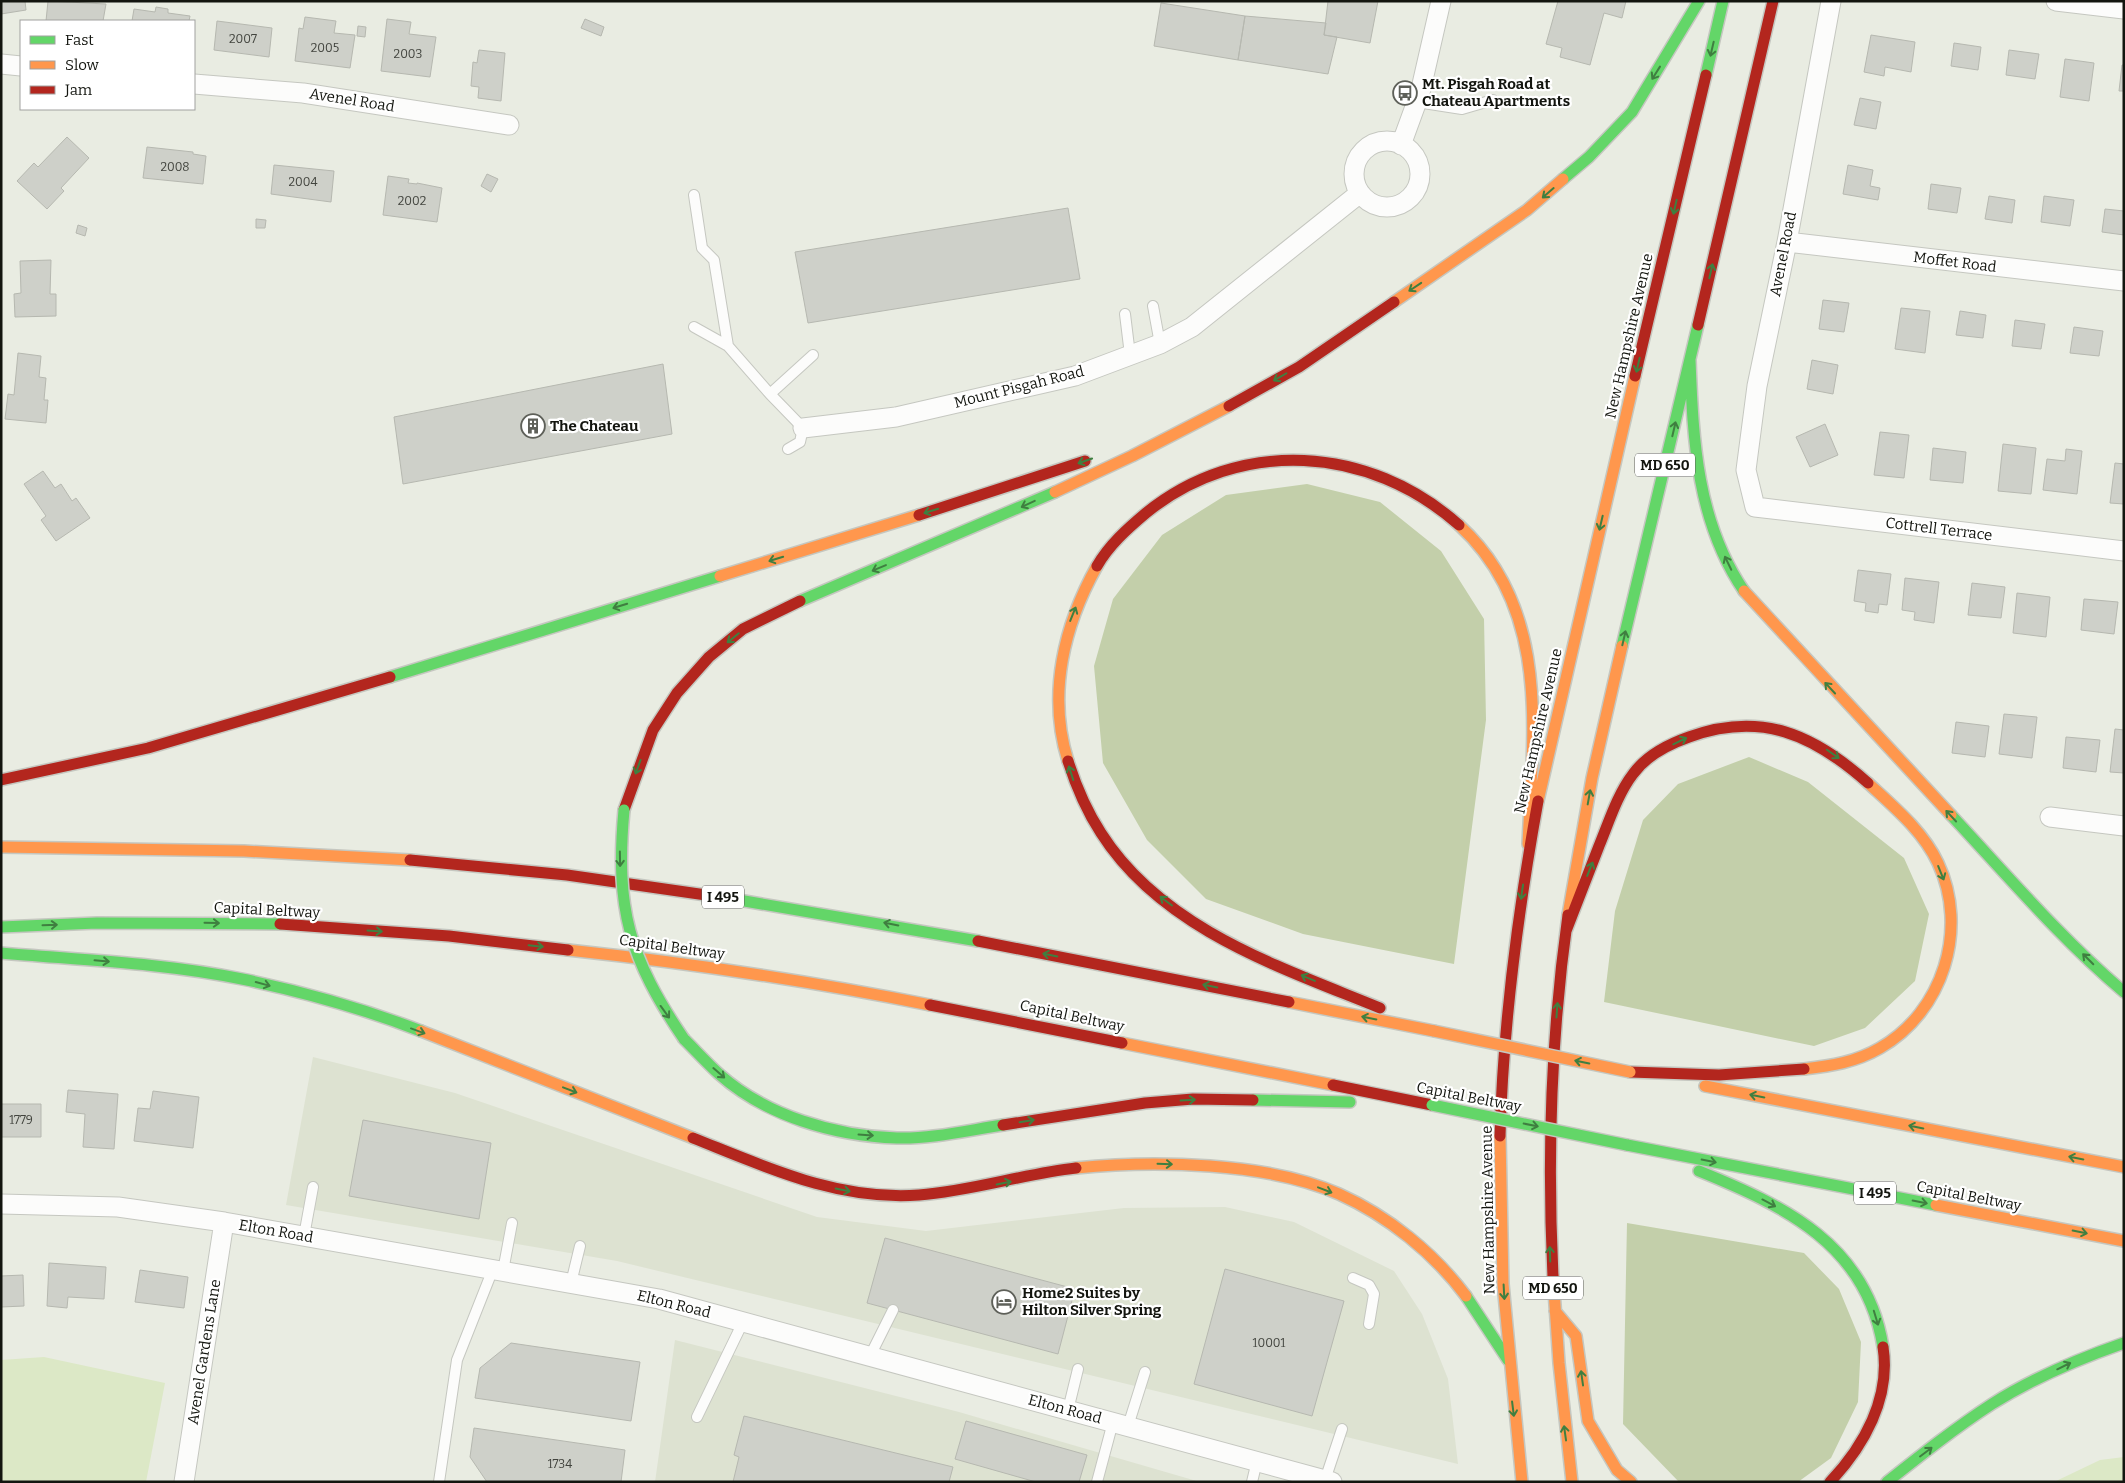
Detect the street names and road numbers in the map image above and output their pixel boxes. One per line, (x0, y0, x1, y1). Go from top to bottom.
street label: Avenel Road (308, 84, 396, 116)
street label: Avenel Road (1766, 210, 1800, 298)
street label: Moffet Road (1912, 248, 1998, 276)
street label: New Hampshire Avenue (1601, 252, 1657, 420)
street label: Mount Pisgah Road (952, 362, 1086, 412)
road number: MD 650 (1635, 454, 1695, 476)
street label: Cottrell Terrace (1885, 514, 1993, 544)
street label: New Hampshire Avenue (1510, 647, 1566, 815)
road number: I 495 (702, 886, 744, 909)
street label: Capital Beltway (213, 898, 321, 922)
street label: Capital Beltway (618, 931, 726, 963)
street label: Capital Beltway (1018, 996, 1126, 1036)
street label: Capital Beltway (1415, 1078, 1523, 1116)
street label: New Hampshire Avenue (1478, 1125, 1498, 1295)
street label: Capital Beltway (1915, 1177, 2023, 1215)
road number: I 495 (1854, 1182, 1896, 1204)
street label: Elton Road (237, 1216, 315, 1246)
road number: MD 650 (1523, 1276, 1583, 1300)
street label: Avenel Gardens Lane (184, 1278, 224, 1426)
street label: Elton Road (635, 1286, 713, 1322)
street label: Elton Road (1026, 1391, 1104, 1427)

